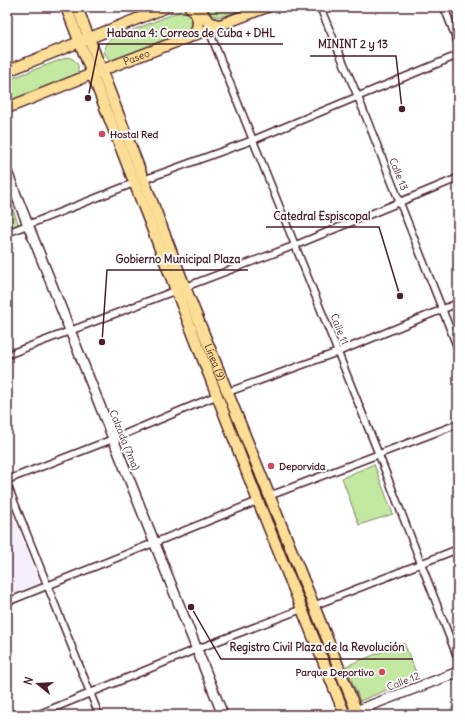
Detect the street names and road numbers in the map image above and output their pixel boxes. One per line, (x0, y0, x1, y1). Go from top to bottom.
street label: Paseo (122, 46, 152, 68)
street label: Calle 13 (386, 156, 411, 193)
street label: Calle 11 (328, 312, 351, 347)
street label: Línea (9) (202, 342, 228, 383)
street label: Calzada (7ma) (107, 408, 143, 472)
street label: Calle 12 (385, 669, 422, 694)

